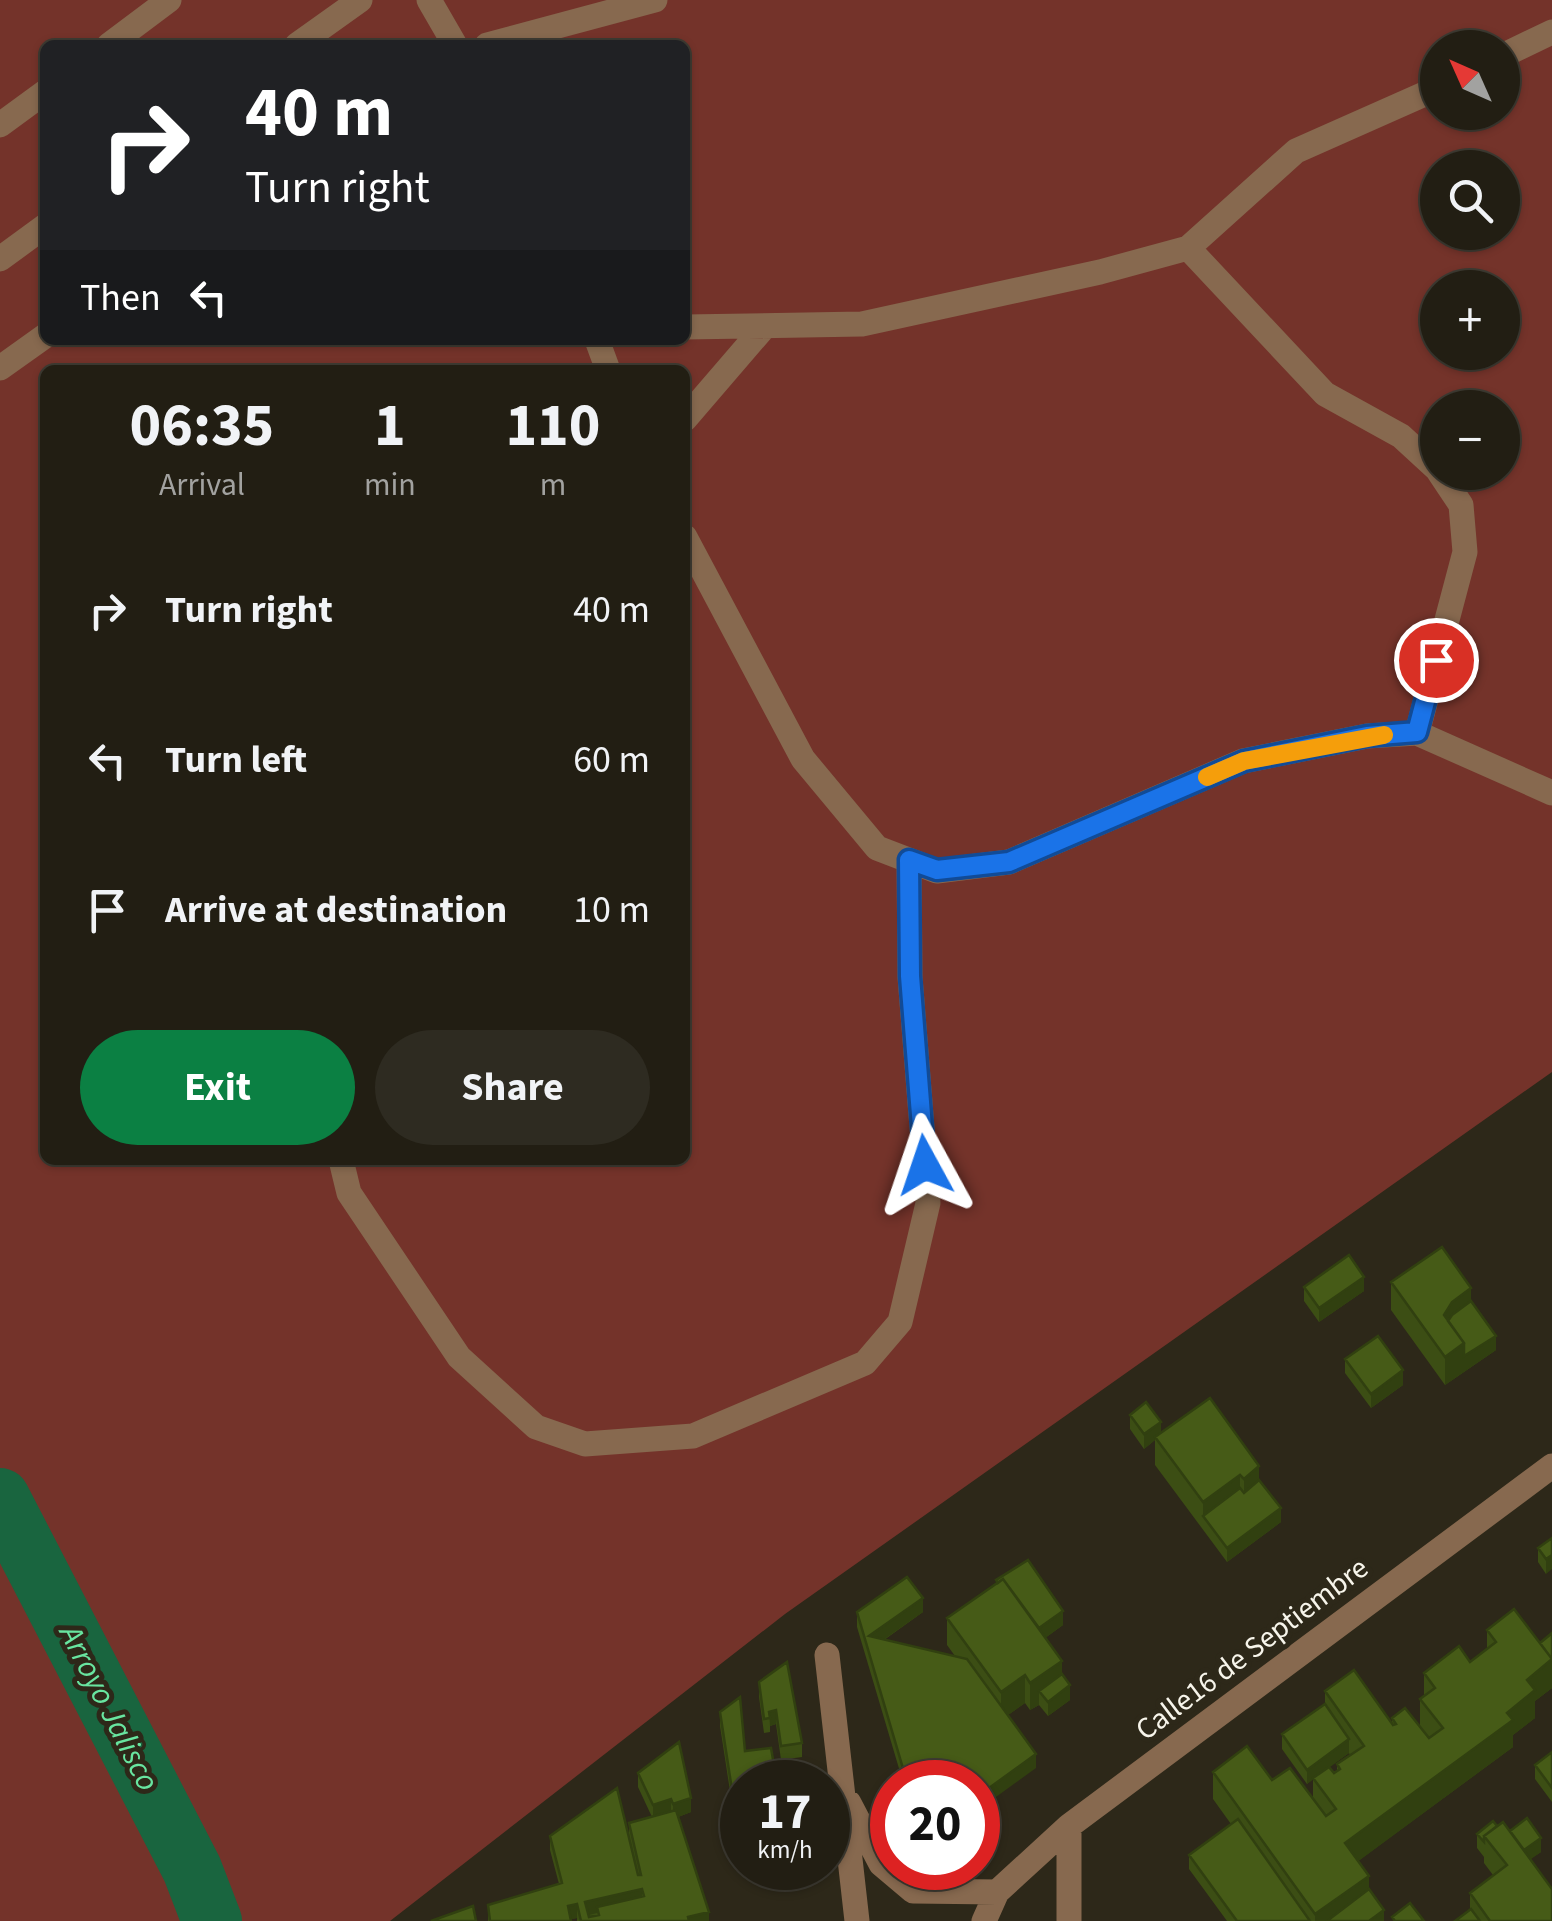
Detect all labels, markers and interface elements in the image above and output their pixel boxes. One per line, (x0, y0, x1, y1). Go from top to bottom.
north arrow (1420, 30, 1520, 130)
map controls (1420, 30, 1520, 490)
text: 40 m (245, 63, 393, 163)
icon: right (80, 80, 210, 210)
button: search (1420, 150, 1520, 250)
text: Turn right (245, 156, 430, 220)
icon: left (181, 270, 236, 325)
button: + (1420, 270, 1520, 370)
text: Then (80, 271, 161, 325)
text: 06:35 (130, 384, 274, 469)
text: 1 (374, 384, 406, 469)
text: 110 (505, 384, 600, 469)
button: − (1420, 390, 1520, 490)
text: Arrival (159, 462, 245, 508)
text: min (364, 462, 416, 508)
text: m (540, 462, 566, 508)
icon: right (80, 583, 135, 638)
text: Turn right (165, 583, 333, 637)
text: 40 m (573, 583, 650, 637)
pin (1394, 618, 1479, 703)
icon: arrive (1409, 633, 1464, 688)
icon: left (80, 733, 135, 788)
text: Turn left (165, 733, 307, 787)
text: 60 m (573, 733, 650, 787)
icon: arrive (80, 883, 135, 938)
text: Arrive at destination (165, 883, 507, 937)
text: 10 m (573, 883, 650, 937)
button: Exit (80, 1030, 355, 1145)
button: Share (375, 1030, 650, 1145)
position arrow (873, 1113, 977, 1217)
street label: Calle16 de Septiembre (1127, 1547, 1377, 1751)
water label: Arroyo Jalisco (46, 1615, 171, 1799)
speed limit sign: 20 (870, 1760, 1000, 1890)
text: 17 (759, 1777, 811, 1848)
text: km/h (757, 1832, 813, 1868)

